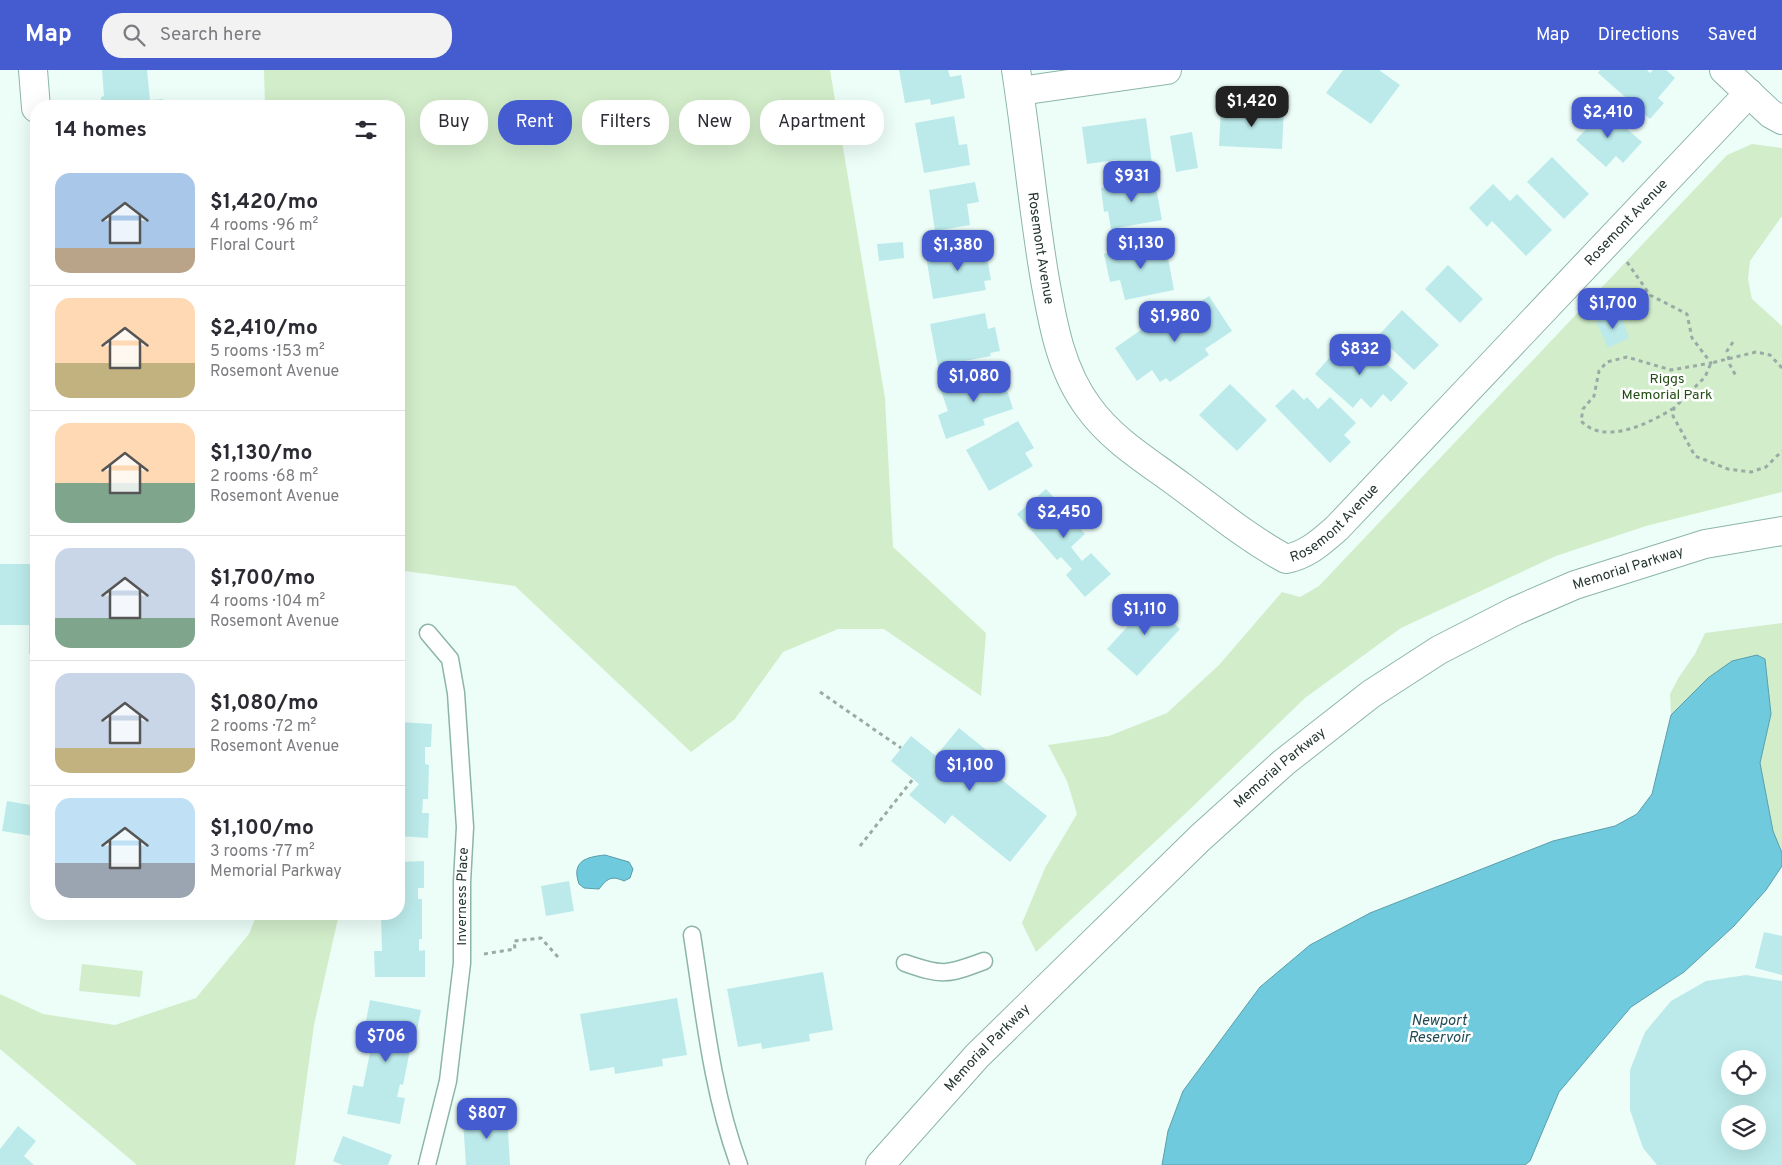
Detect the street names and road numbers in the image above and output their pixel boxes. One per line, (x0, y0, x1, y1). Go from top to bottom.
street label: Rosemont Avenue (1581, 176, 1671, 269)
street label: Rosemont Avenue (1024, 191, 1058, 306)
street label: Rosemont Avenue (1288, 481, 1383, 566)
street label: Memorial Parkway (1571, 543, 1686, 594)
street label: Memorial Parkway (1230, 724, 1329, 812)
street label: Inverness Place (454, 847, 472, 946)
street label: Memorial Parkway (941, 1000, 1034, 1095)

